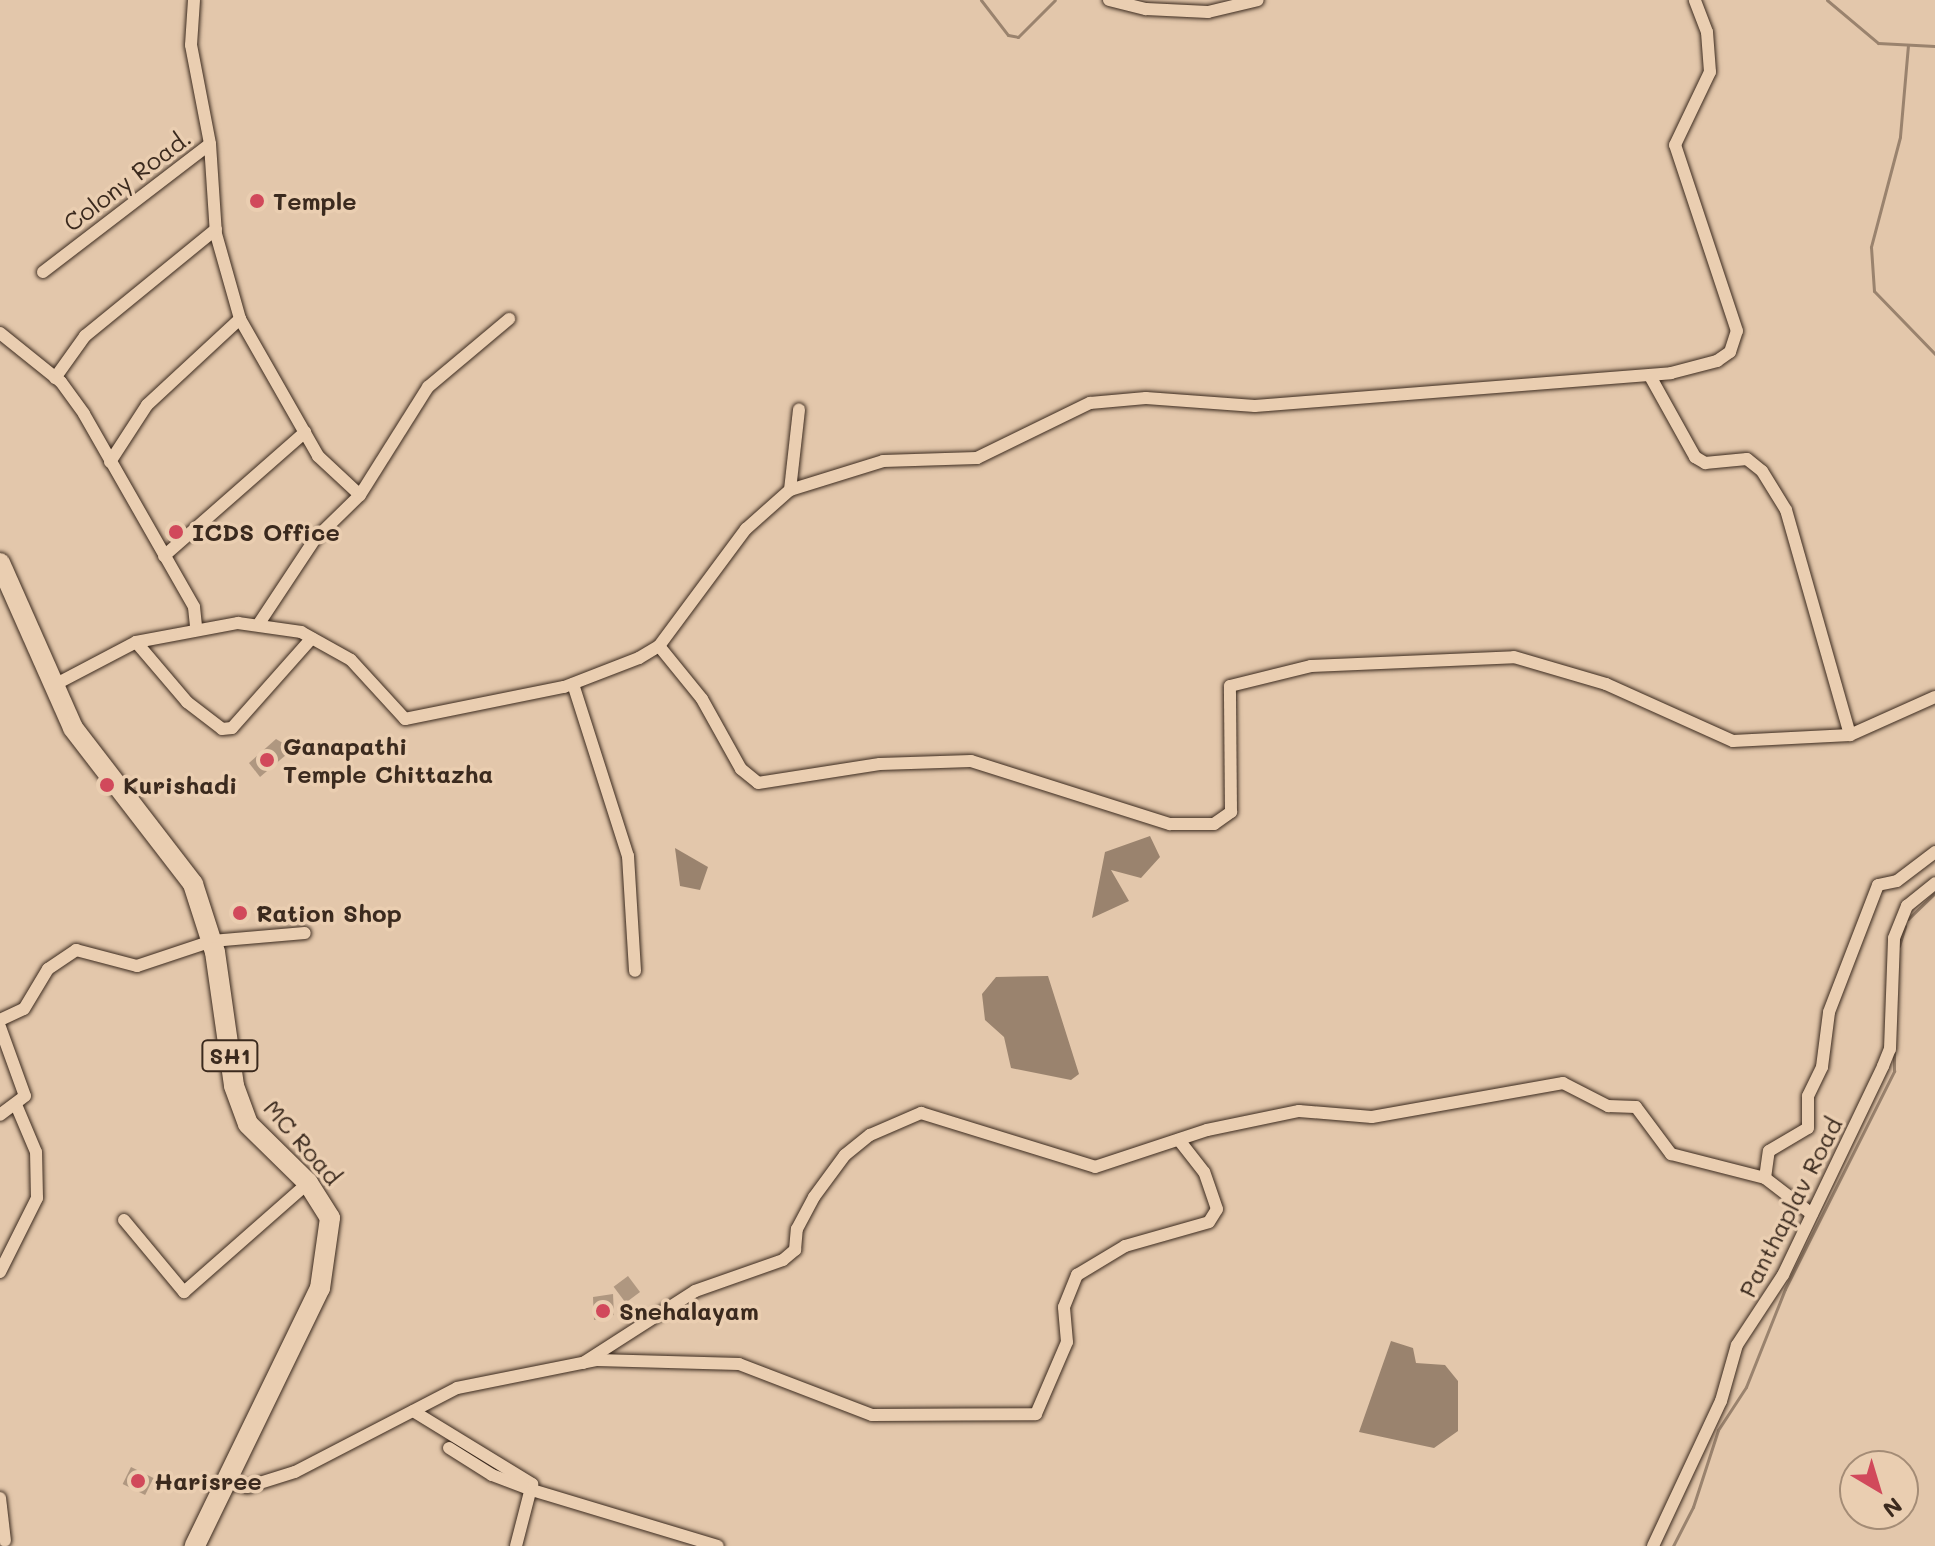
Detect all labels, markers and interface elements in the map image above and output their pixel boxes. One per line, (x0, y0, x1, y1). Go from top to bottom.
street label: Colony Road. (58, 123, 196, 237)
place label: Temple (273, 187, 356, 215)
marker: Temple (248, 192, 266, 210)
place label: ICDS Office (192, 518, 340, 546)
marker: ICDS Office (167, 523, 185, 541)
place label: Ganapathi Temple Chittazha (283, 732, 493, 788)
marker: Ganapathi Temple Chittazha (258, 751, 276, 769)
place label: Kurishadi (123, 771, 237, 799)
marker: Kurishadi (98, 776, 116, 794)
place label: Ration Shop (256, 899, 402, 927)
marker: Ration Shop (231, 904, 249, 922)
road number: SH1 (200, 1038, 260, 1074)
street label: MC Road (258, 1093, 348, 1191)
street label: Panthaplav Road (1732, 1112, 1848, 1302)
place label: Snehalayam (619, 1297, 759, 1325)
marker: Snehalayam (594, 1302, 612, 1320)
north arrow (1839, 1450, 1919, 1530)
place label: Harisree (154, 1467, 262, 1495)
marker: Harisree (129, 1472, 147, 1490)
text: N (1877, 1491, 1908, 1524)

